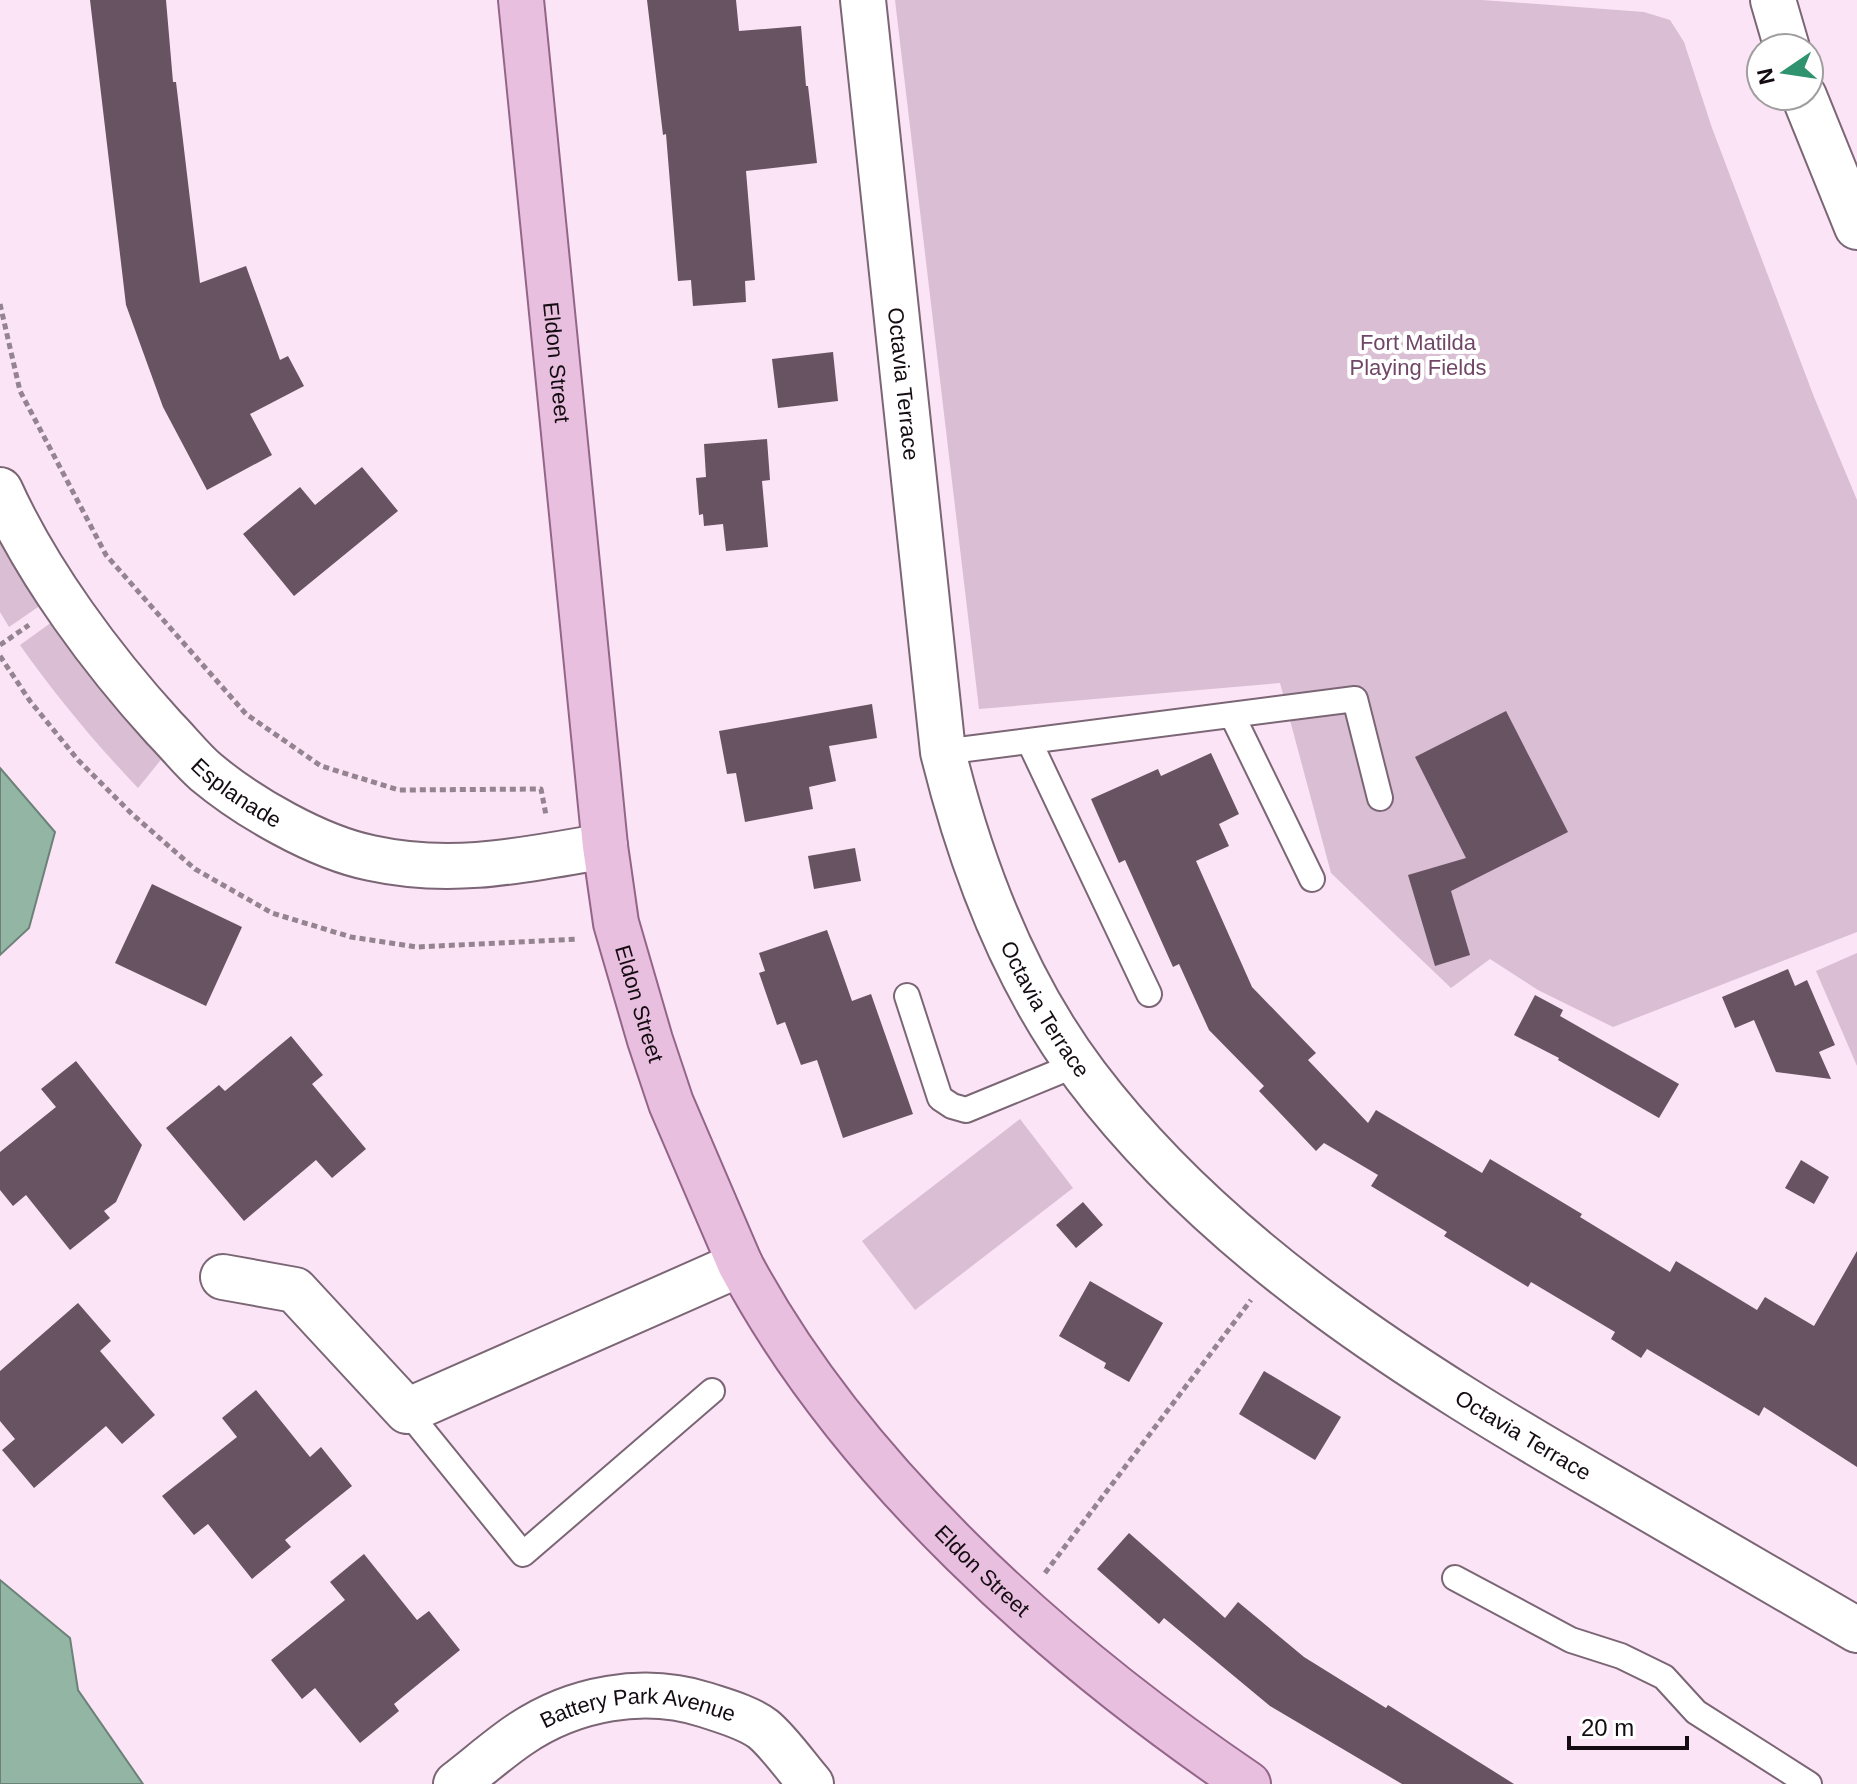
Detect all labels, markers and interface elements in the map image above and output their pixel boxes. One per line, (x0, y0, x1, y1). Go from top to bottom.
north arrow (1745, 32, 1825, 112)
text: N (1752, 66, 1780, 87)
street label: Eldon Street (539, 301, 575, 424)
street label: Octavia Terrace (883, 306, 924, 462)
park label: Fort Matilda Playing Fields (1350, 330, 1486, 380)
street label: Esplanade (186, 753, 286, 833)
street label: Octavia Terrace (996, 937, 1095, 1082)
street label: Eldon Street (611, 942, 669, 1066)
street label: Octavia Terrace (1451, 1384, 1596, 1485)
street label: Eldon Street (930, 1520, 1035, 1622)
street label: Battery Park Avenue (536, 1683, 739, 1733)
scale bar (1569, 1700, 1687, 1750)
text: 20 m (1581, 1714, 1634, 1741)

